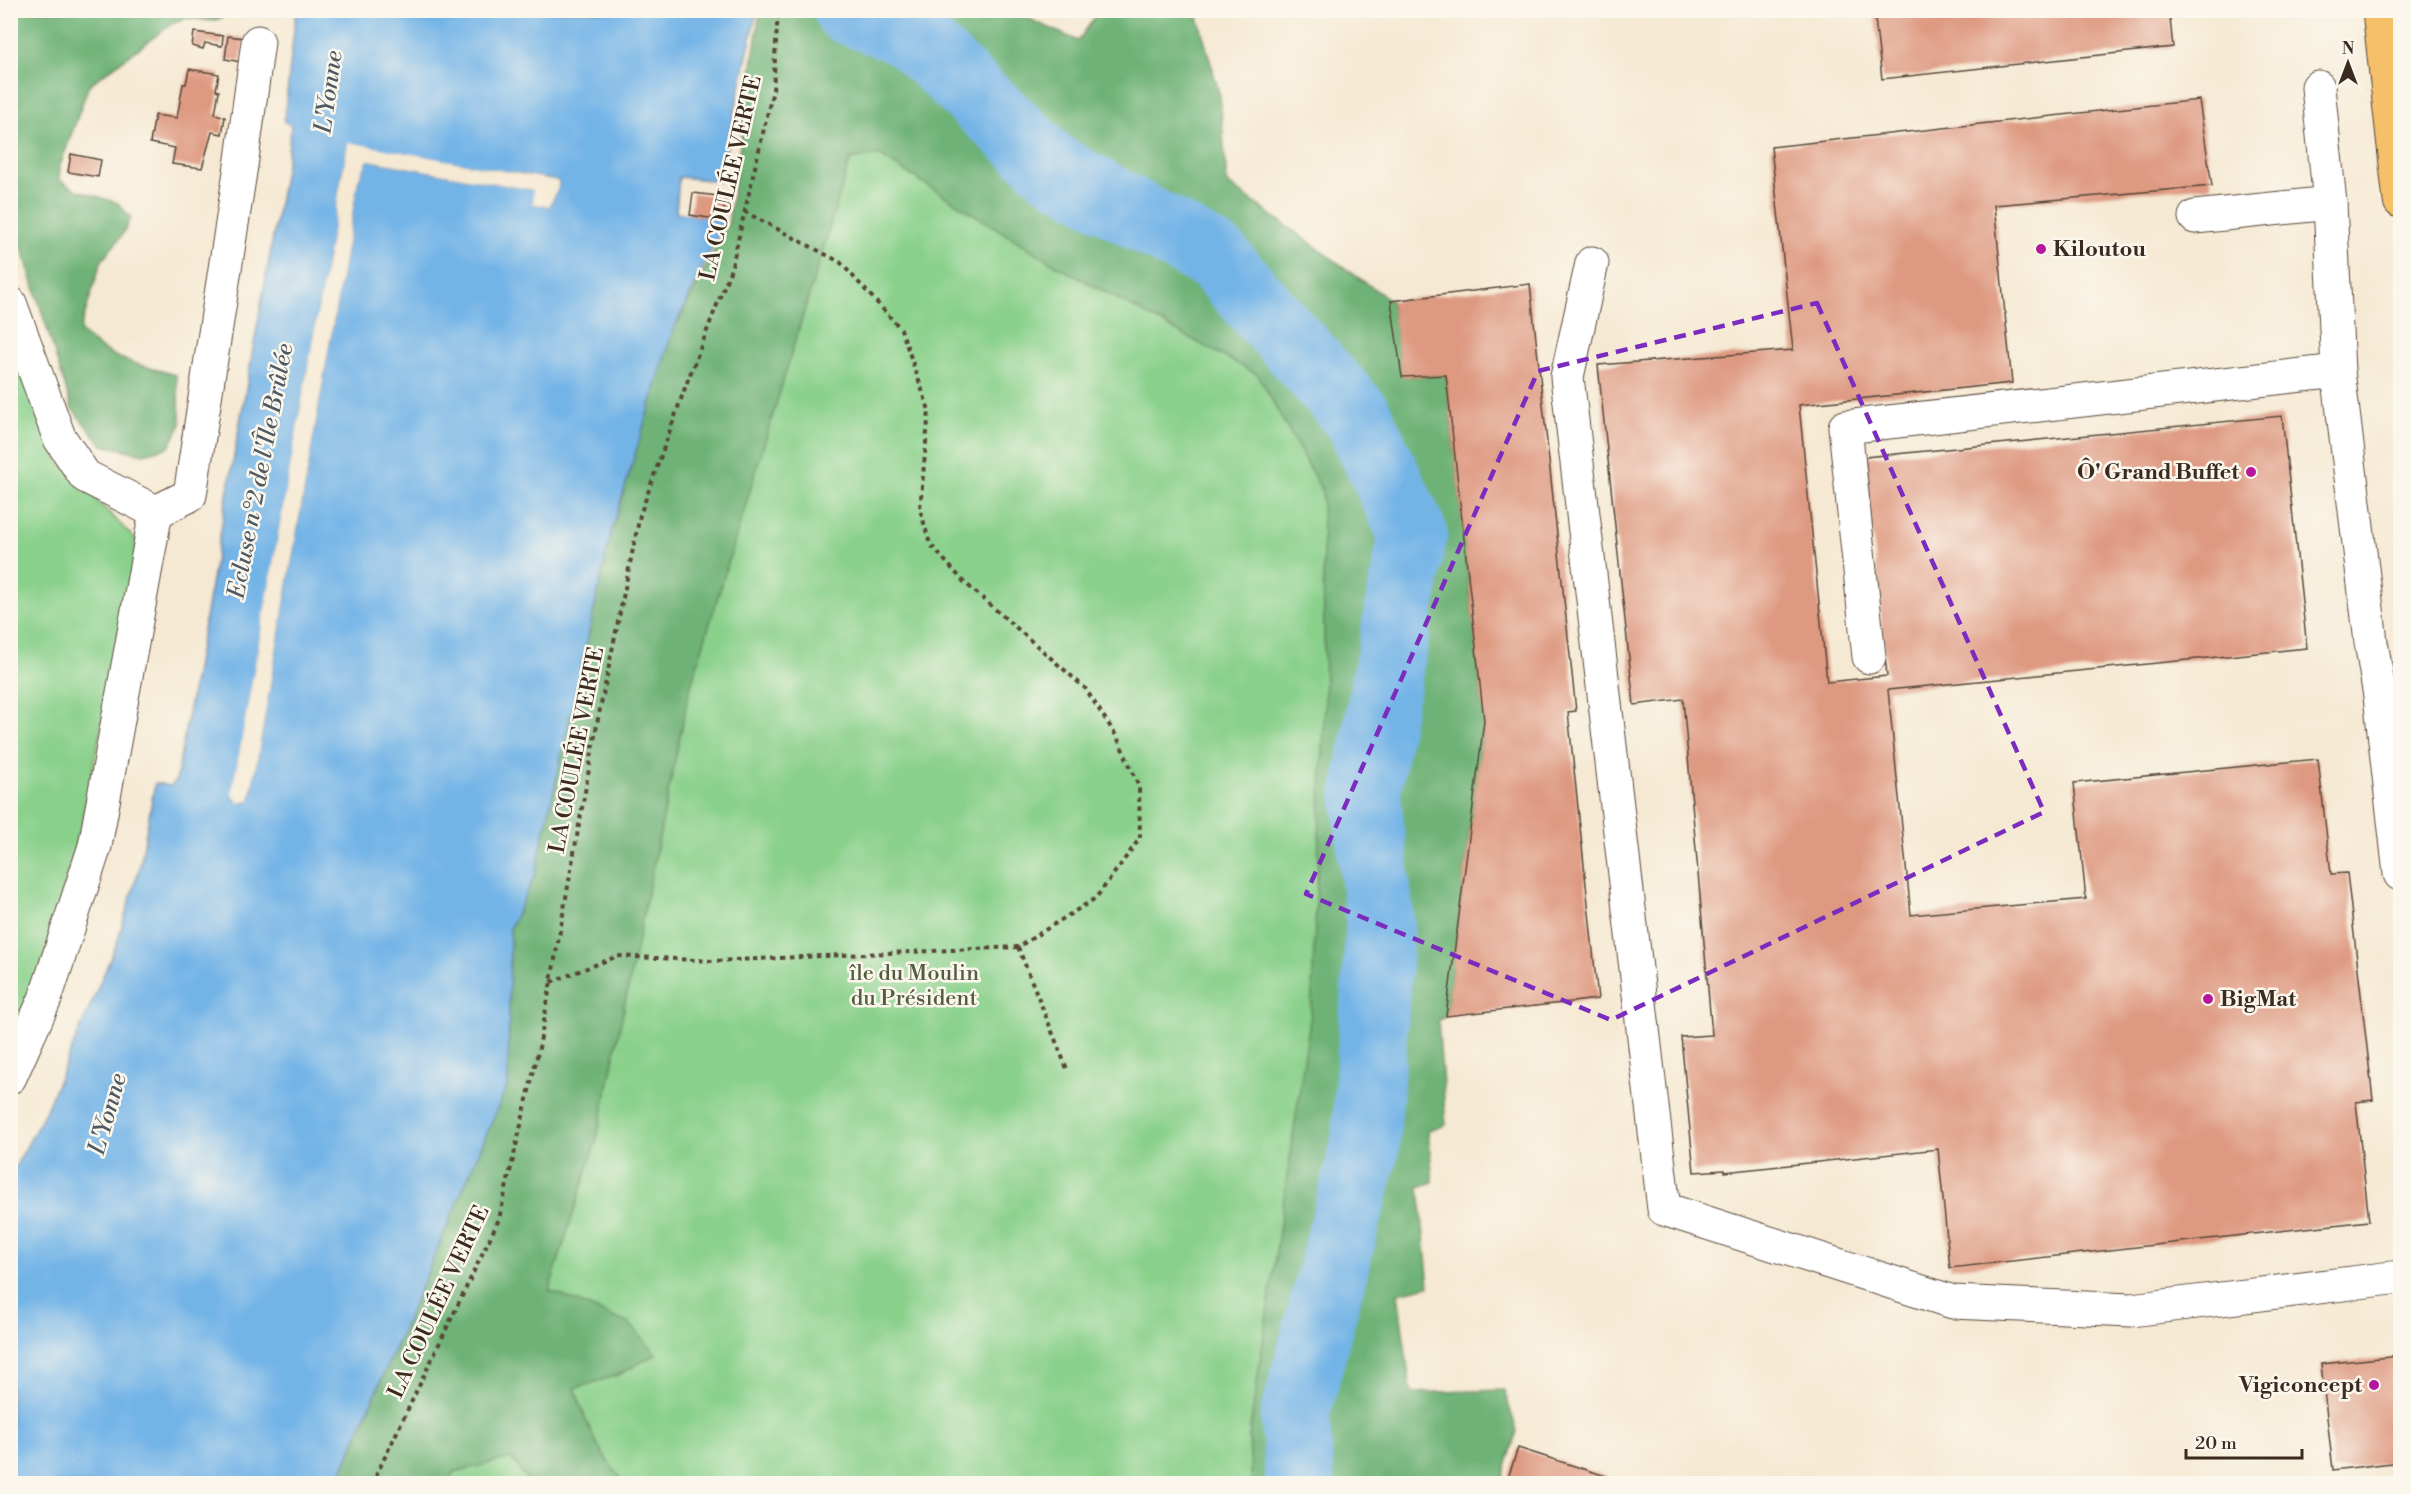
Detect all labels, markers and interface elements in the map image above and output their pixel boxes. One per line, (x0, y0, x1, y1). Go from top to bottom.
north arrow (2318, 33, 2378, 93)
text: N (2342, 39, 2355, 59)
water label: L'Yonne (308, 49, 350, 136)
street label: LA COULÉE VERTE (693, 73, 768, 283)
place label: Kiloutou (2053, 236, 2146, 263)
marker: Kiloutou (2034, 242, 2048, 256)
water label: Ecluse n°2 de l'Île Brûlée (219, 341, 300, 602)
place label: Ô' Grand Buffet (2077, 457, 2239, 486)
marker: Ô' Grand Buffet (2244, 465, 2258, 479)
street label: LA COULÉE VERTE (543, 644, 610, 856)
park label: île du Moulin du Président (849, 960, 979, 1012)
place label: BigMat (2220, 986, 2296, 1013)
marker: BigMat (2201, 992, 2215, 1006)
water label: L'Yonne (82, 1070, 134, 1159)
street label: LA COULÉE VERTE (382, 1201, 496, 1403)
place label: Vigiconcept (2238, 1372, 2362, 1399)
marker: Vigiconcept (2367, 1378, 2381, 1392)
scale bar (2186, 1422, 2302, 1460)
text: 20 m (2195, 1432, 2237, 1455)

